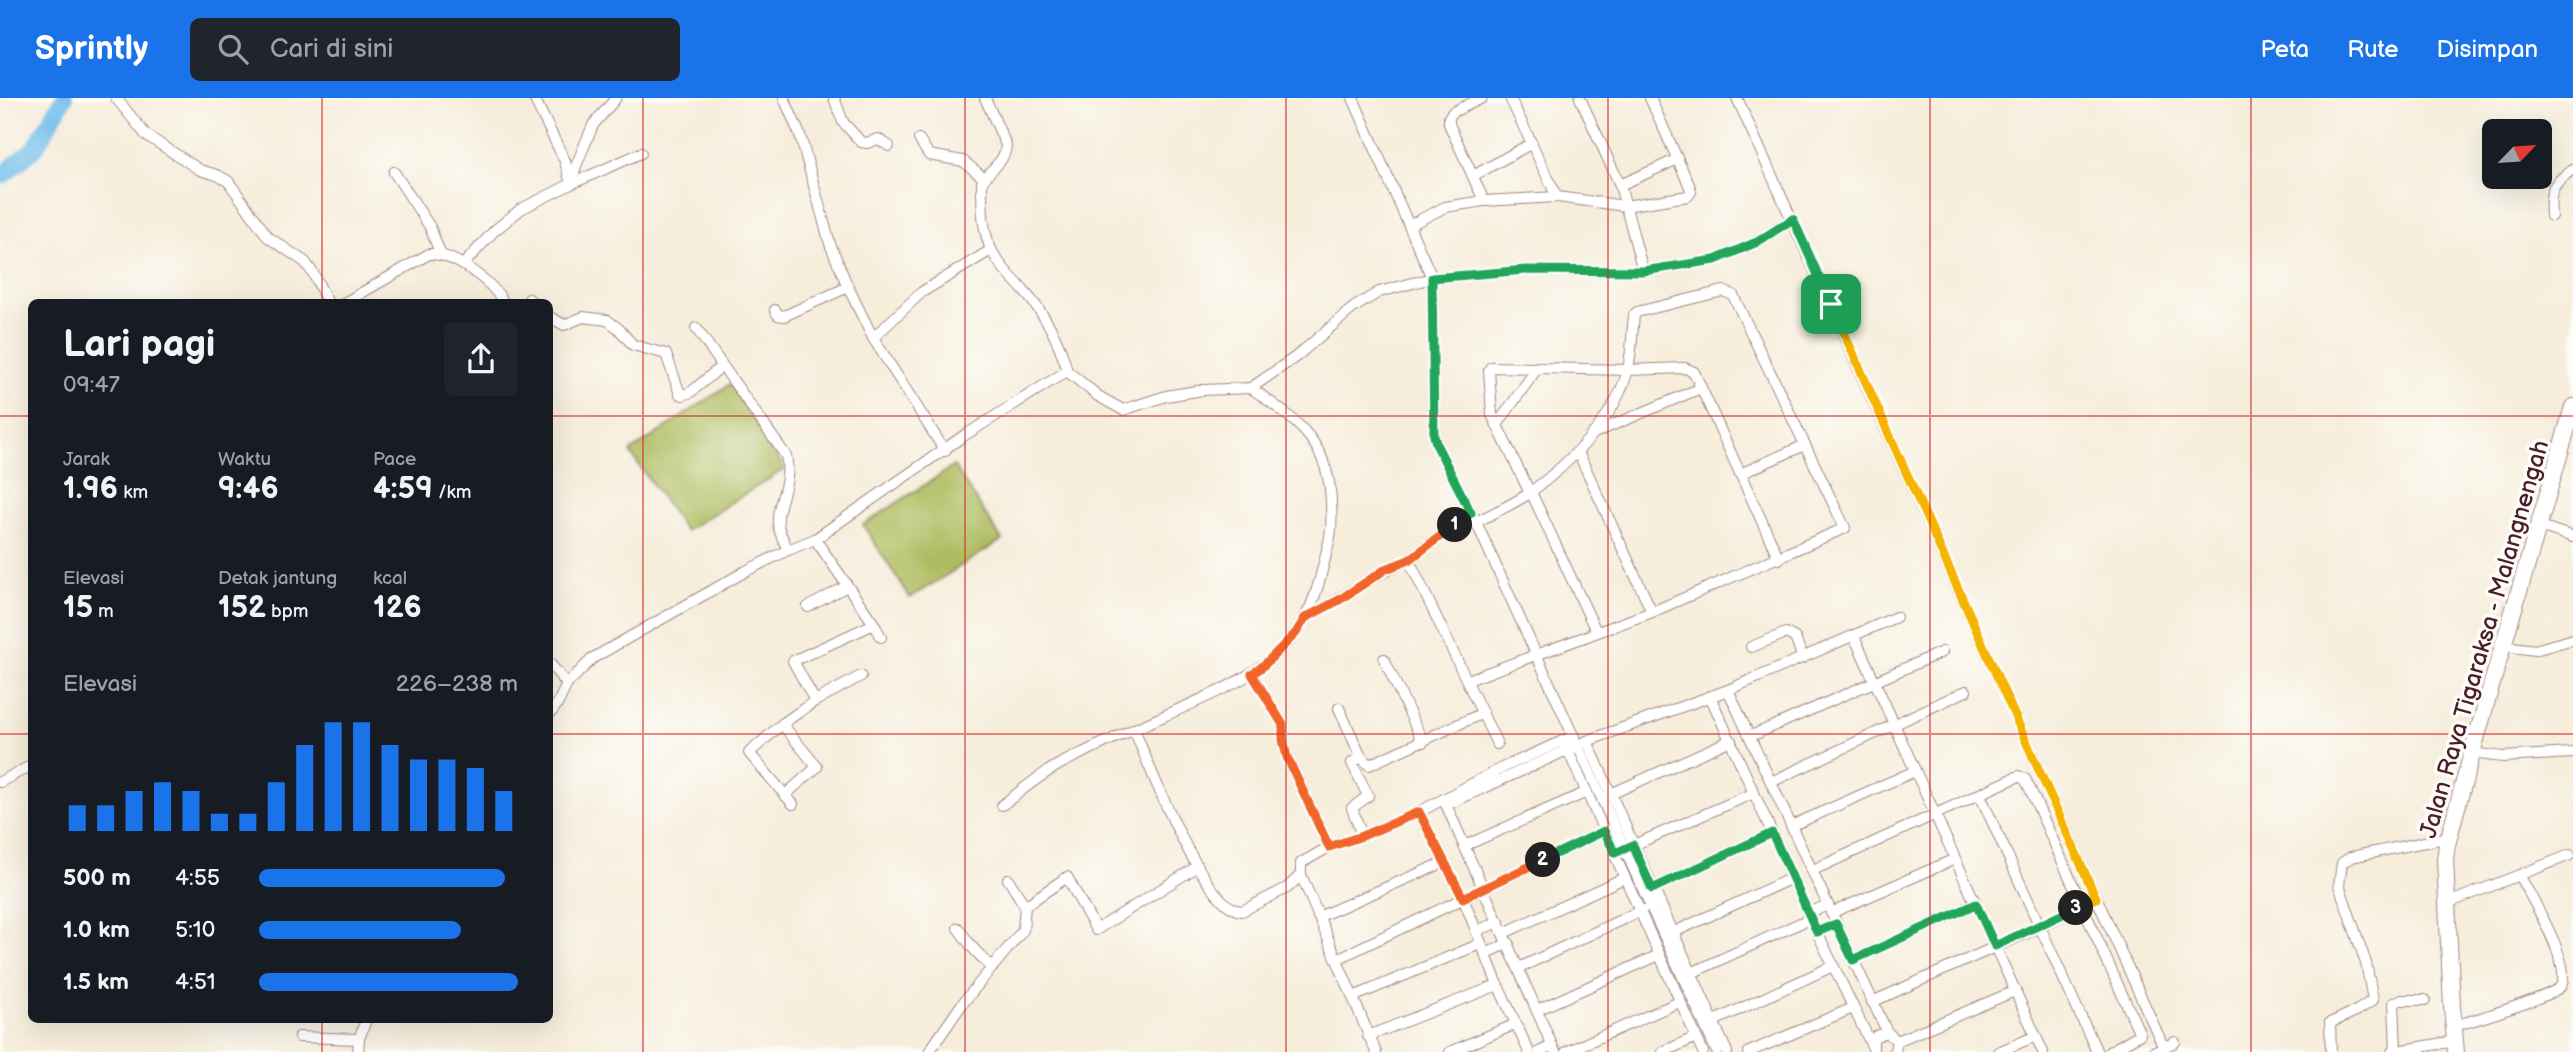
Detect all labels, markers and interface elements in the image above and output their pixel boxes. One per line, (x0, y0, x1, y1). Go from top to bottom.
search box (190, 18, 680, 81)
text: Sprintly (35, 29, 148, 69)
icon: search (214, 30, 252, 68)
text: Cari di sini (270, 34, 393, 65)
text: Peta (2261, 35, 2309, 64)
text: Rute (2347, 35, 2399, 64)
text: Disimpan (2437, 35, 2538, 64)
north arrow (2482, 119, 2552, 189)
map controls (2482, 119, 2552, 189)
pin (1801, 274, 1861, 334)
icon: arrive (1812, 285, 1850, 323)
text: Lari pagi (63, 322, 215, 367)
button: share (444, 322, 518, 396)
text: 09:47 (63, 371, 120, 399)
street label: Jalan Raya Tigaraksa - Malangnengah (2414, 437, 2555, 841)
text: Jarak (63, 448, 110, 471)
text: Waktu (218, 448, 271, 471)
text: Pace (373, 448, 416, 471)
text: 1.96 (63, 471, 118, 507)
text: 9:46 (218, 471, 279, 507)
text: 4:59 (373, 471, 433, 507)
text: km (118, 481, 148, 504)
text: /km (433, 481, 472, 504)
pin: 1 (1438, 508, 1472, 542)
text: 1 (1451, 513, 1459, 536)
text: Elevasi (63, 567, 124, 590)
text: Detak jantung (218, 567, 337, 590)
text: kcal (373, 567, 407, 590)
text: 15 (63, 590, 93, 626)
text: 152 (218, 590, 266, 626)
text: 126 (373, 590, 422, 626)
text: m (93, 600, 114, 623)
text: bpm (266, 600, 308, 623)
text: Elevasi (63, 670, 137, 698)
text: 226–238 m (396, 670, 518, 698)
pin: 2 (1526, 842, 1560, 878)
text: 2 (1537, 848, 1548, 871)
text: 500 m (63, 864, 131, 892)
text: 4:55 (175, 864, 220, 892)
pin: 3 (2058, 890, 2094, 926)
text: 3 (2070, 896, 2081, 919)
text: 1.0 km (63, 916, 130, 944)
text: 5:10 (175, 916, 215, 944)
text: 1.5 km (63, 968, 129, 996)
text: 4:51 (175, 968, 216, 996)

